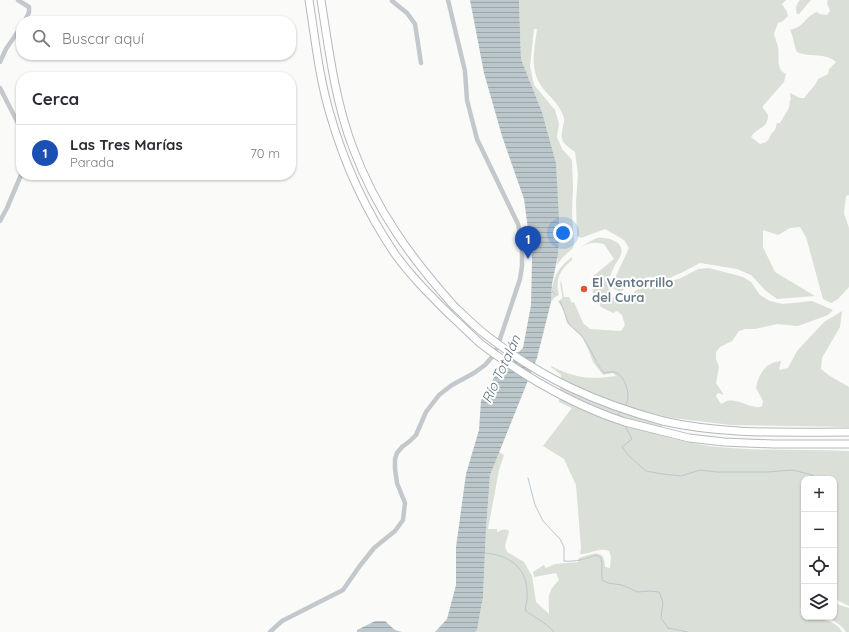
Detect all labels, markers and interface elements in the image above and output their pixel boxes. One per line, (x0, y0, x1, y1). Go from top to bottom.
search box (16, 16, 296, 60)
icon: search (30, 27, 52, 49)
text: Buscar aquí (62, 29, 144, 48)
text: Cerca (32, 88, 79, 109)
text: Las Tres Marías (70, 135, 183, 154)
text: 1 (42, 145, 48, 161)
text: 70 m (250, 145, 280, 161)
text: Parada (70, 154, 114, 170)
your location (553, 223, 573, 243)
pin: 1 (515, 226, 541, 259)
place label: El Ventorrillo del Cura (592, 274, 673, 305)
marker: El Ventorrillo del Cura (579, 284, 589, 294)
water label: Río Totalán (477, 331, 525, 406)
map controls (801, 476, 837, 620)
button: + (801, 476, 837, 512)
button: − (801, 512, 837, 548)
button: locate (801, 548, 837, 584)
button: layers (801, 584, 837, 620)

